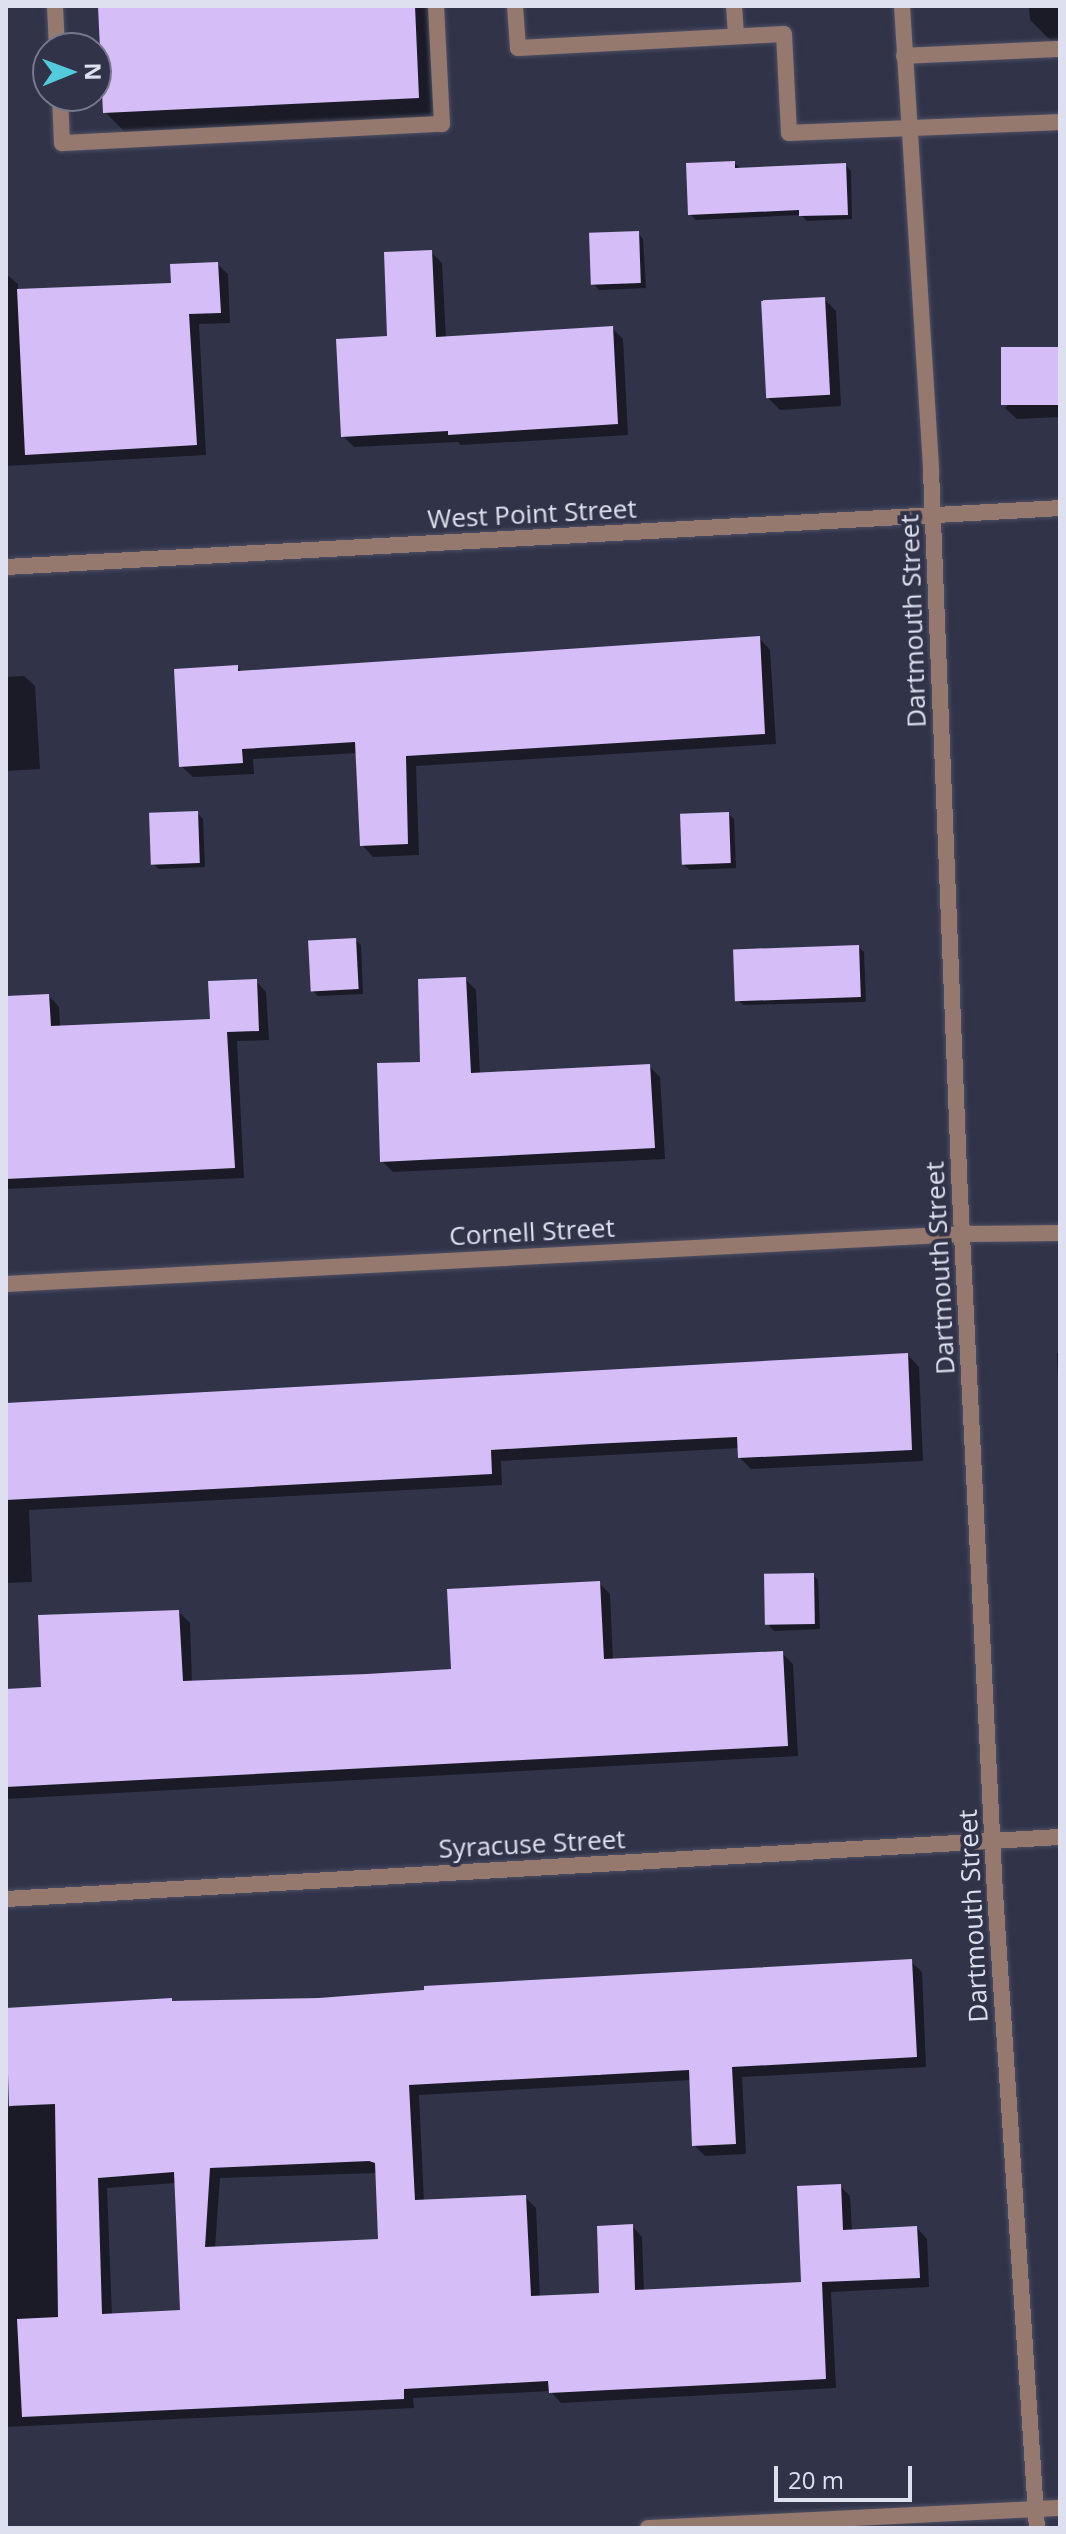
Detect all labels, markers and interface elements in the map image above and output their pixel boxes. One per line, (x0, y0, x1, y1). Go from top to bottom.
north arrow (32, 32, 112, 112)
text: N (79, 62, 109, 81)
street label: West Point Street (427, 493, 637, 535)
street label: Dartmouth Street (894, 514, 932, 728)
street label: Dartmouth Street (919, 1161, 961, 1375)
street label: Cornell Street (448, 1212, 616, 1252)
street label: Dartmouth Street (952, 1809, 994, 2023)
street label: Syracuse Street (438, 1824, 626, 1864)
scale bar (778, 2450, 916, 2500)
text: 20 m (788, 2463, 844, 2496)

